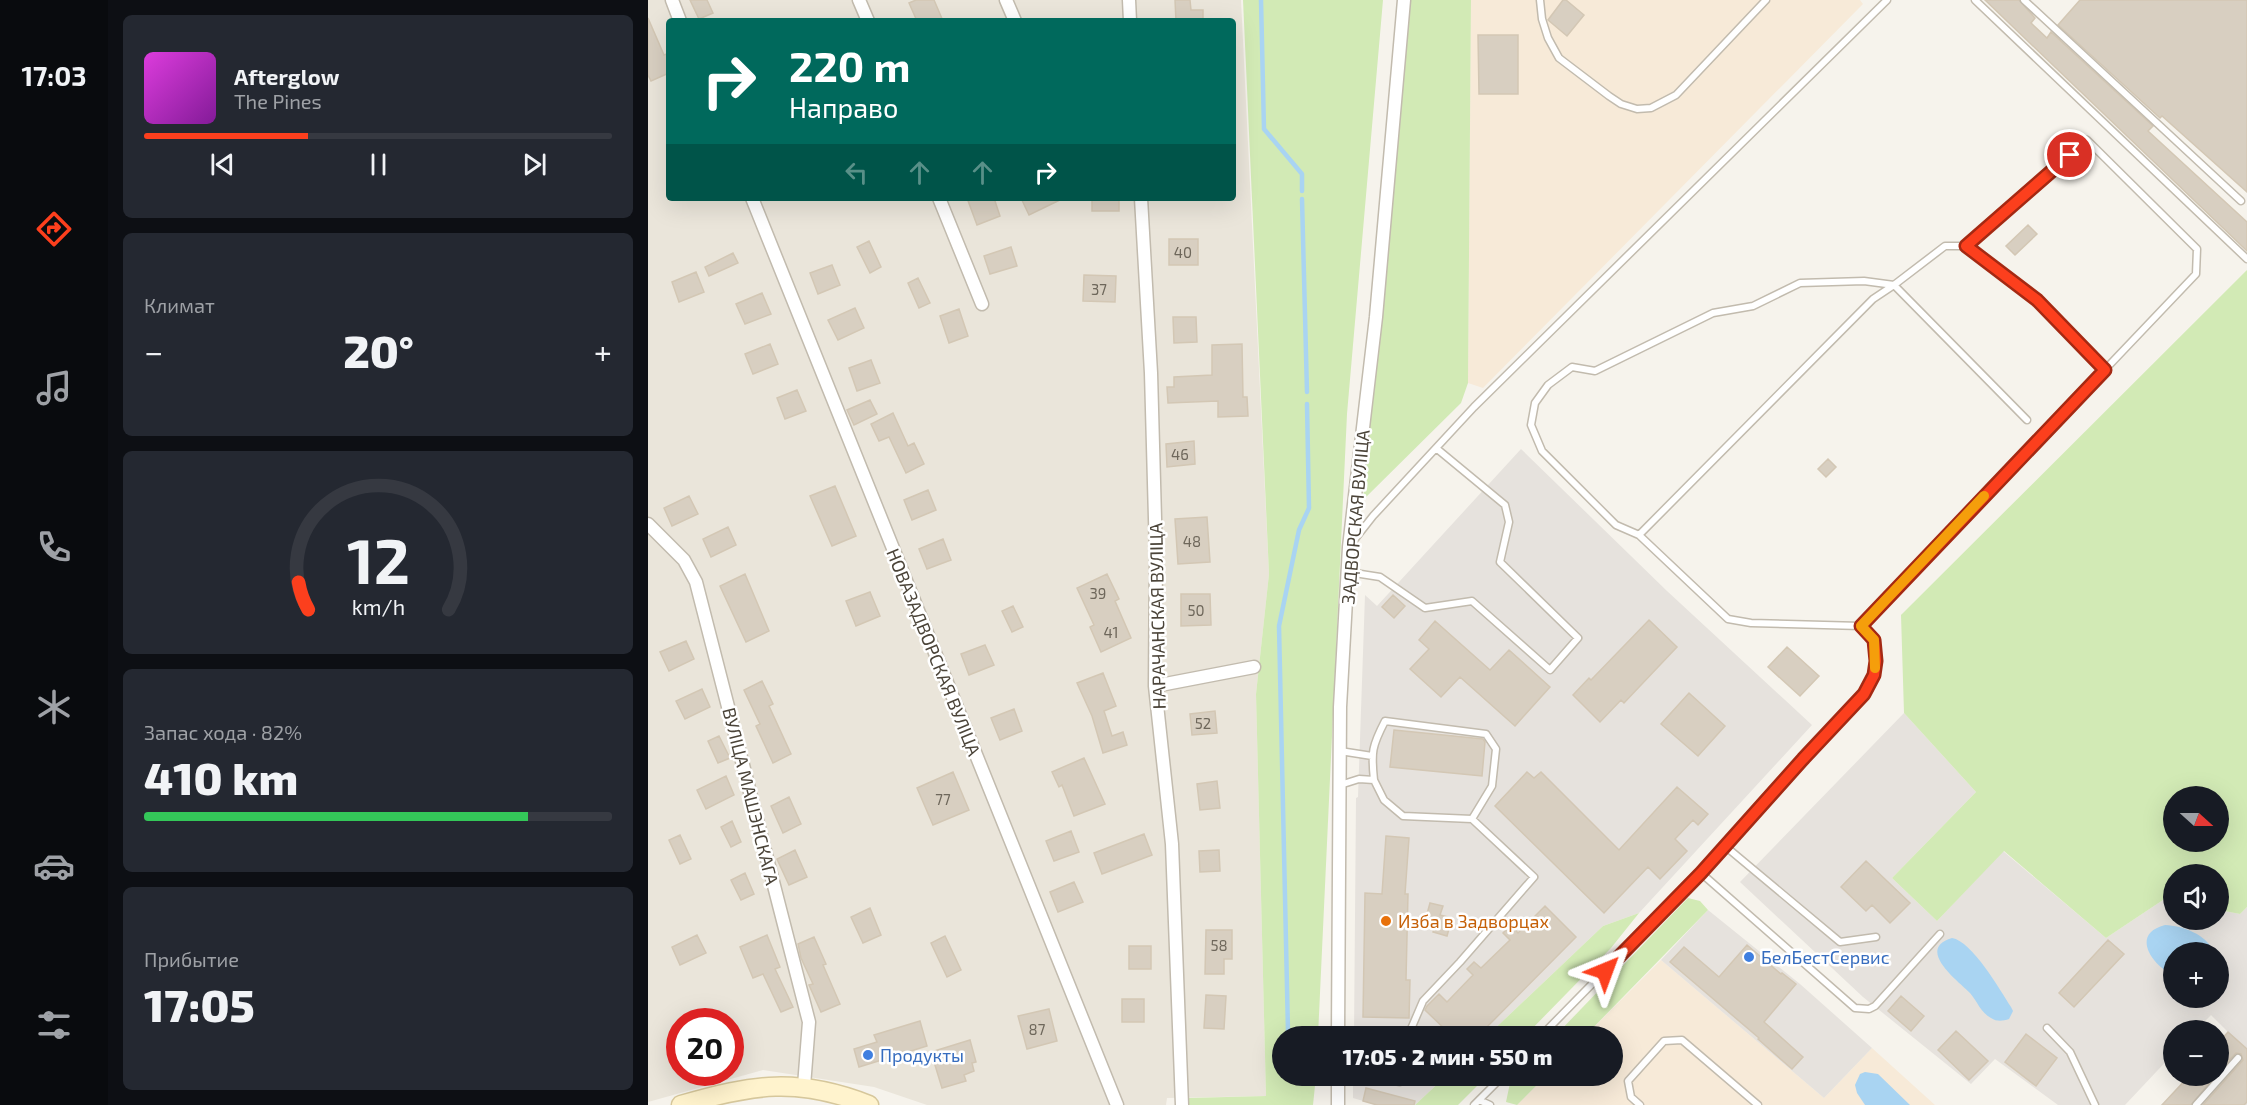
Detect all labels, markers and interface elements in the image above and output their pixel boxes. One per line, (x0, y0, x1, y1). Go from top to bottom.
text: 220 m (789, 40, 910, 90)
icon: right (690, 42, 768, 120)
text: 17:03 (21, 59, 87, 91)
text: Afterglow (234, 63, 339, 89)
text: The Pines (234, 89, 322, 113)
text: Направо (789, 91, 898, 123)
pin (2044, 129, 2095, 180)
icon: arrive (2053, 138, 2086, 171)
icon: previous (206, 148, 239, 181)
icon: pause (362, 148, 395, 181)
icon: next (518, 148, 551, 181)
icon: left (840, 156, 873, 189)
icon: ahead (903, 156, 936, 189)
icon: ahead (966, 156, 999, 189)
icon: right (1029, 156, 1062, 189)
icon: directions (33, 208, 75, 250)
house number: 40 (1174, 243, 1192, 261)
house number: 37 (1091, 280, 1107, 298)
text: Климат (144, 293, 215, 317)
text: 20° (343, 323, 414, 377)
text: − (144, 331, 163, 371)
text: + (594, 331, 612, 371)
icon: music (33, 367, 75, 409)
street label: ЗАДВОРСКАЯ ВУЛІЦА (1336, 428, 1374, 605)
house number: 46 (1171, 445, 1189, 463)
text: 12 (346, 522, 410, 597)
street label: НАРАЧАНСКАЯ ВУЛІЦА (1144, 522, 1170, 710)
icon: phone (33, 526, 75, 568)
house number: 48 (1183, 532, 1201, 550)
street label: НОВАЗАДВОРСКАЯ ВУЛІЦА (882, 545, 986, 760)
house number: 39 (1090, 584, 1106, 602)
text: km/h (351, 594, 405, 619)
house number: 50 (1187, 601, 1205, 619)
house number: 41 (1103, 623, 1119, 641)
icon: climate (33, 686, 75, 728)
street label: ВУЛІЦА МАШЭНСКАГА (718, 705, 784, 888)
house number: 52 (1195, 714, 1211, 732)
text: Запас хода · 82% (144, 720, 302, 744)
text: 410 km (144, 750, 298, 804)
north arrow (2163, 786, 2229, 852)
map controls (2163, 786, 2229, 1086)
house number: 77 (935, 790, 951, 808)
icon: car (33, 845, 75, 887)
button: sound (2163, 864, 2229, 930)
place label: Изба в Задворцах (1398, 910, 1549, 932)
marker: Изба в Задворцах (1379, 914, 1393, 928)
house number: 58 (1210, 936, 1228, 954)
position arrow (1573, 939, 1637, 1003)
button: + (2163, 942, 2229, 1008)
place label: БелБестСервис (1761, 946, 1890, 968)
text: Прибытие (144, 947, 239, 971)
marker: БелБестСервис (1742, 950, 1756, 964)
text: 17:05 (144, 977, 255, 1031)
icon: filters (33, 1004, 75, 1046)
speed limit sign: 20 (666, 1008, 744, 1086)
house number: 87 (1029, 1020, 1046, 1038)
button: − (2163, 1020, 2229, 1086)
text: 17:05 · 2 мин · 550 m (1343, 1043, 1552, 1069)
place label: Продукты (880, 1044, 964, 1066)
marker: Продукты (861, 1048, 875, 1062)

